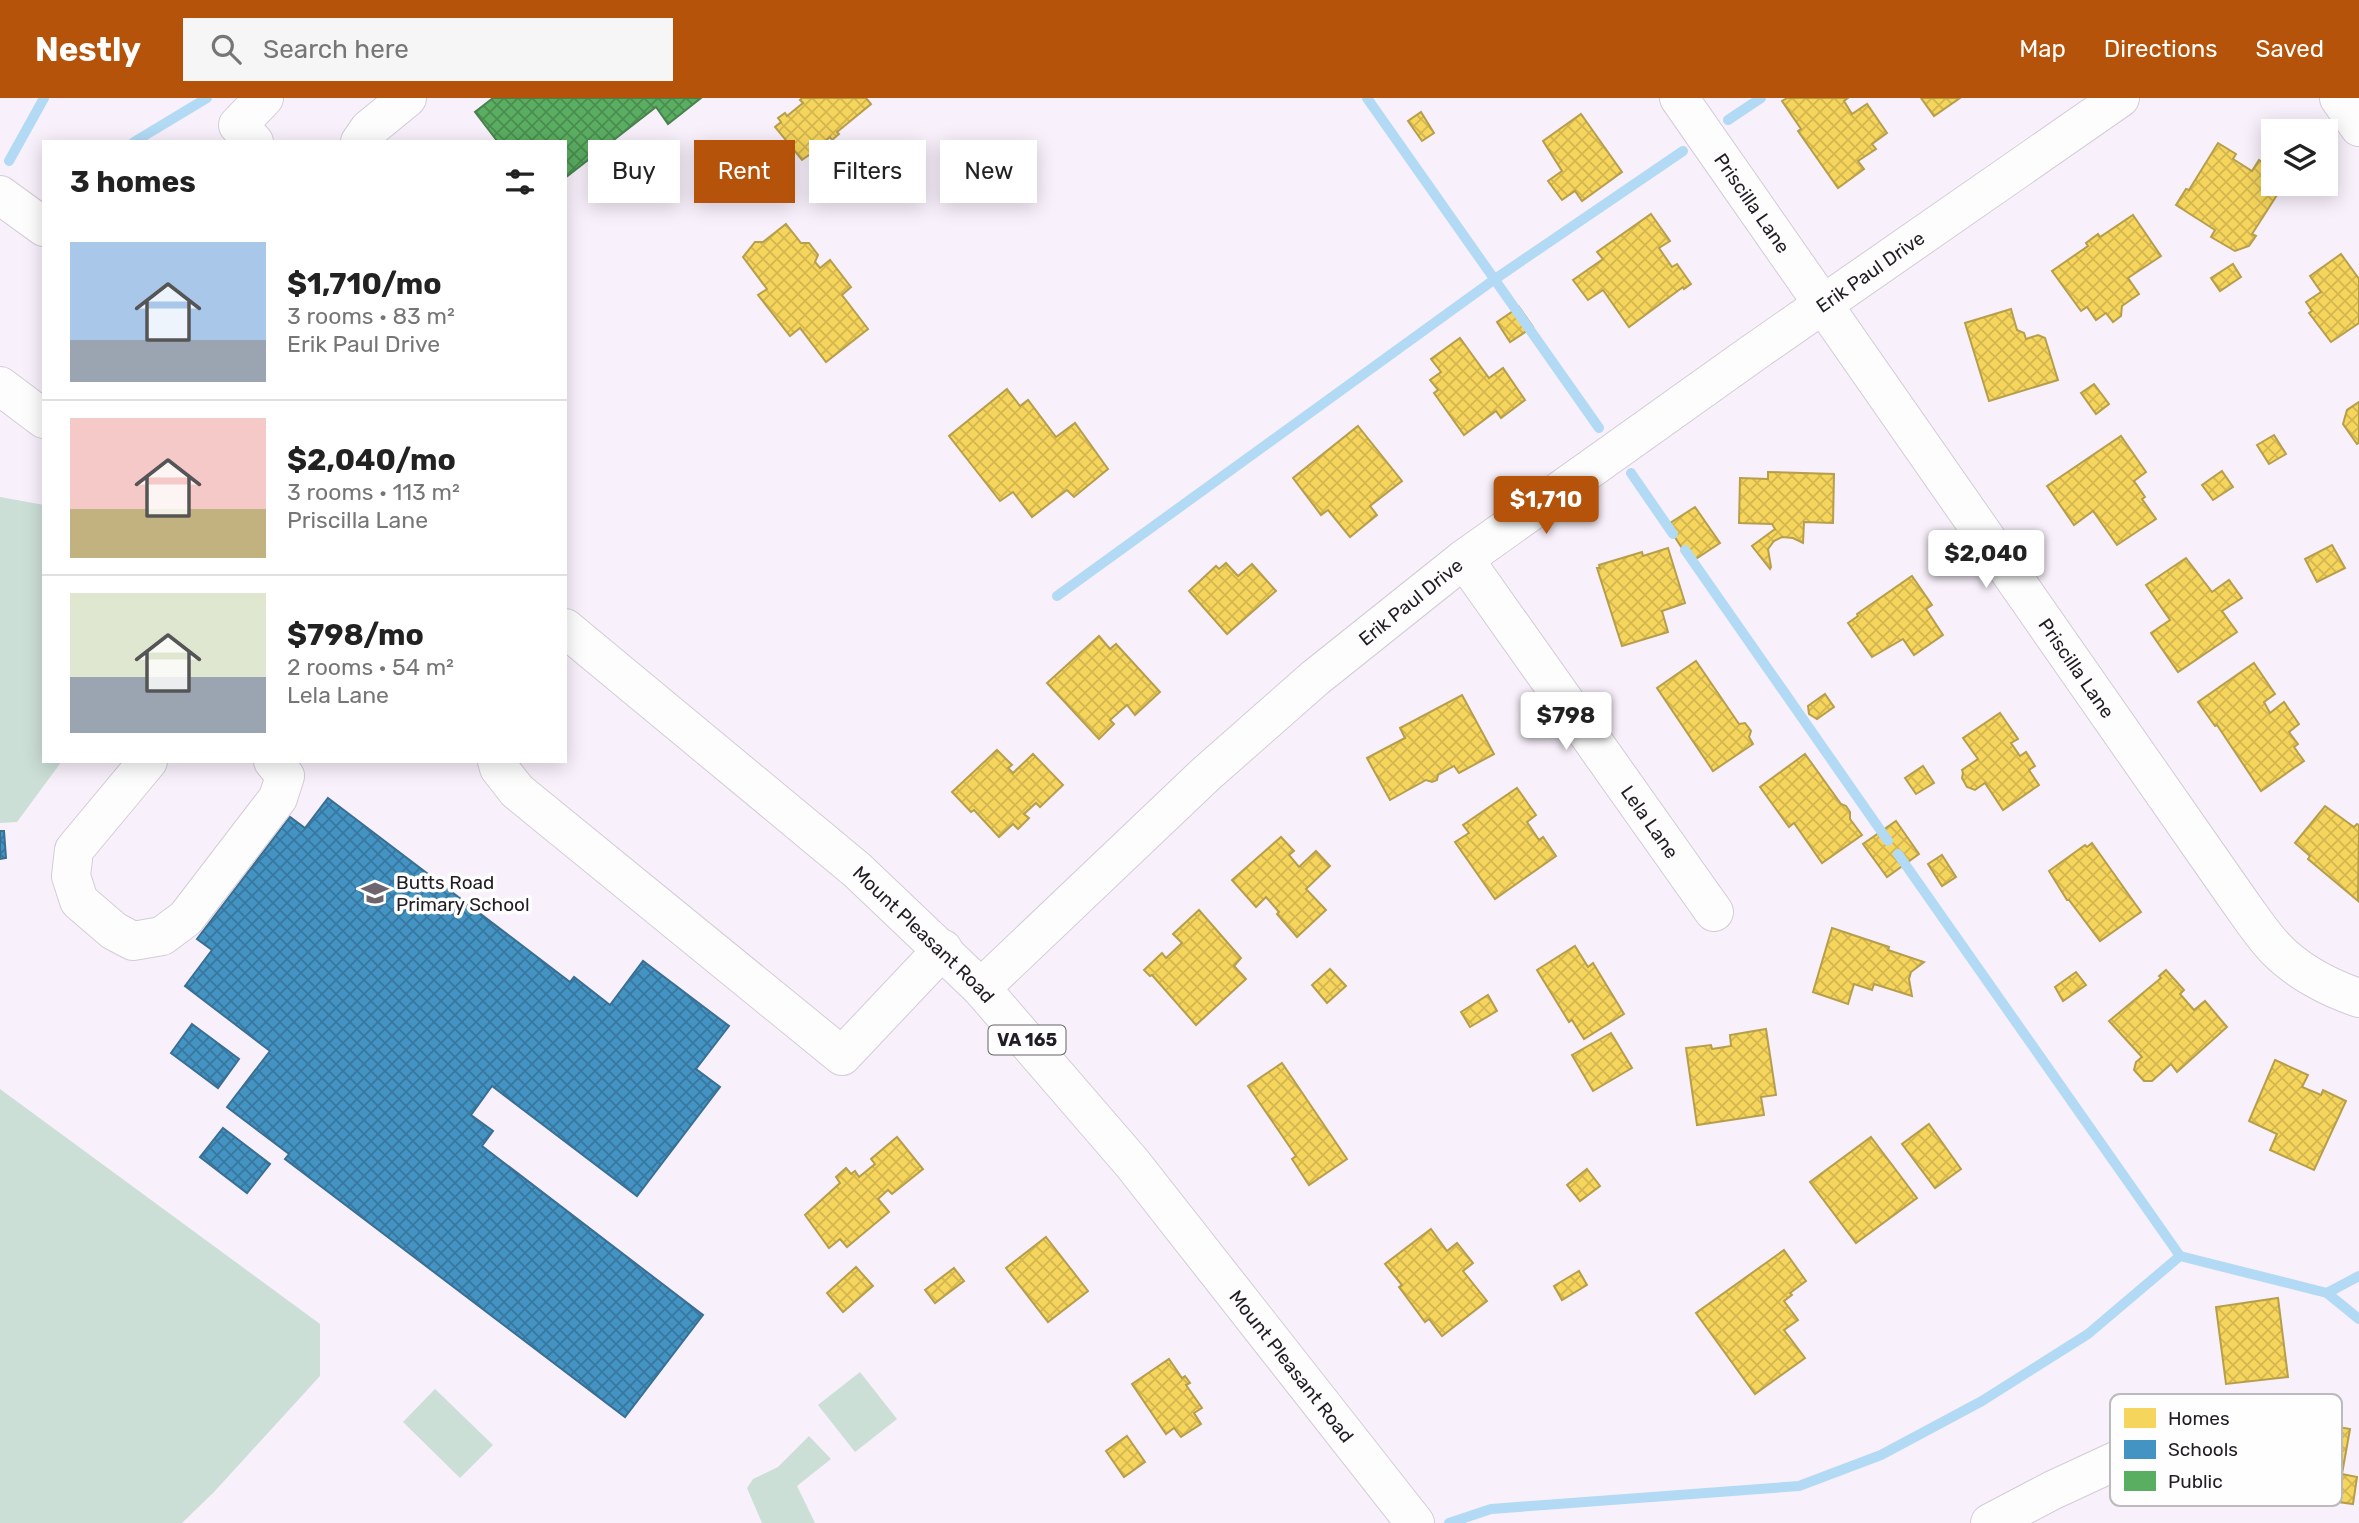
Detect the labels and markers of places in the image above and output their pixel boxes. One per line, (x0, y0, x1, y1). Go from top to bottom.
pin: $1,710 (1489, 476, 1603, 536)
pin: $2,040 (1929, 531, 2043, 590)
pin: $798 (1525, 692, 1607, 752)
place label: Butts Road Primary School (396, 871, 530, 916)
school or university icon: Butts Road Primary School (360, 878, 390, 908)

